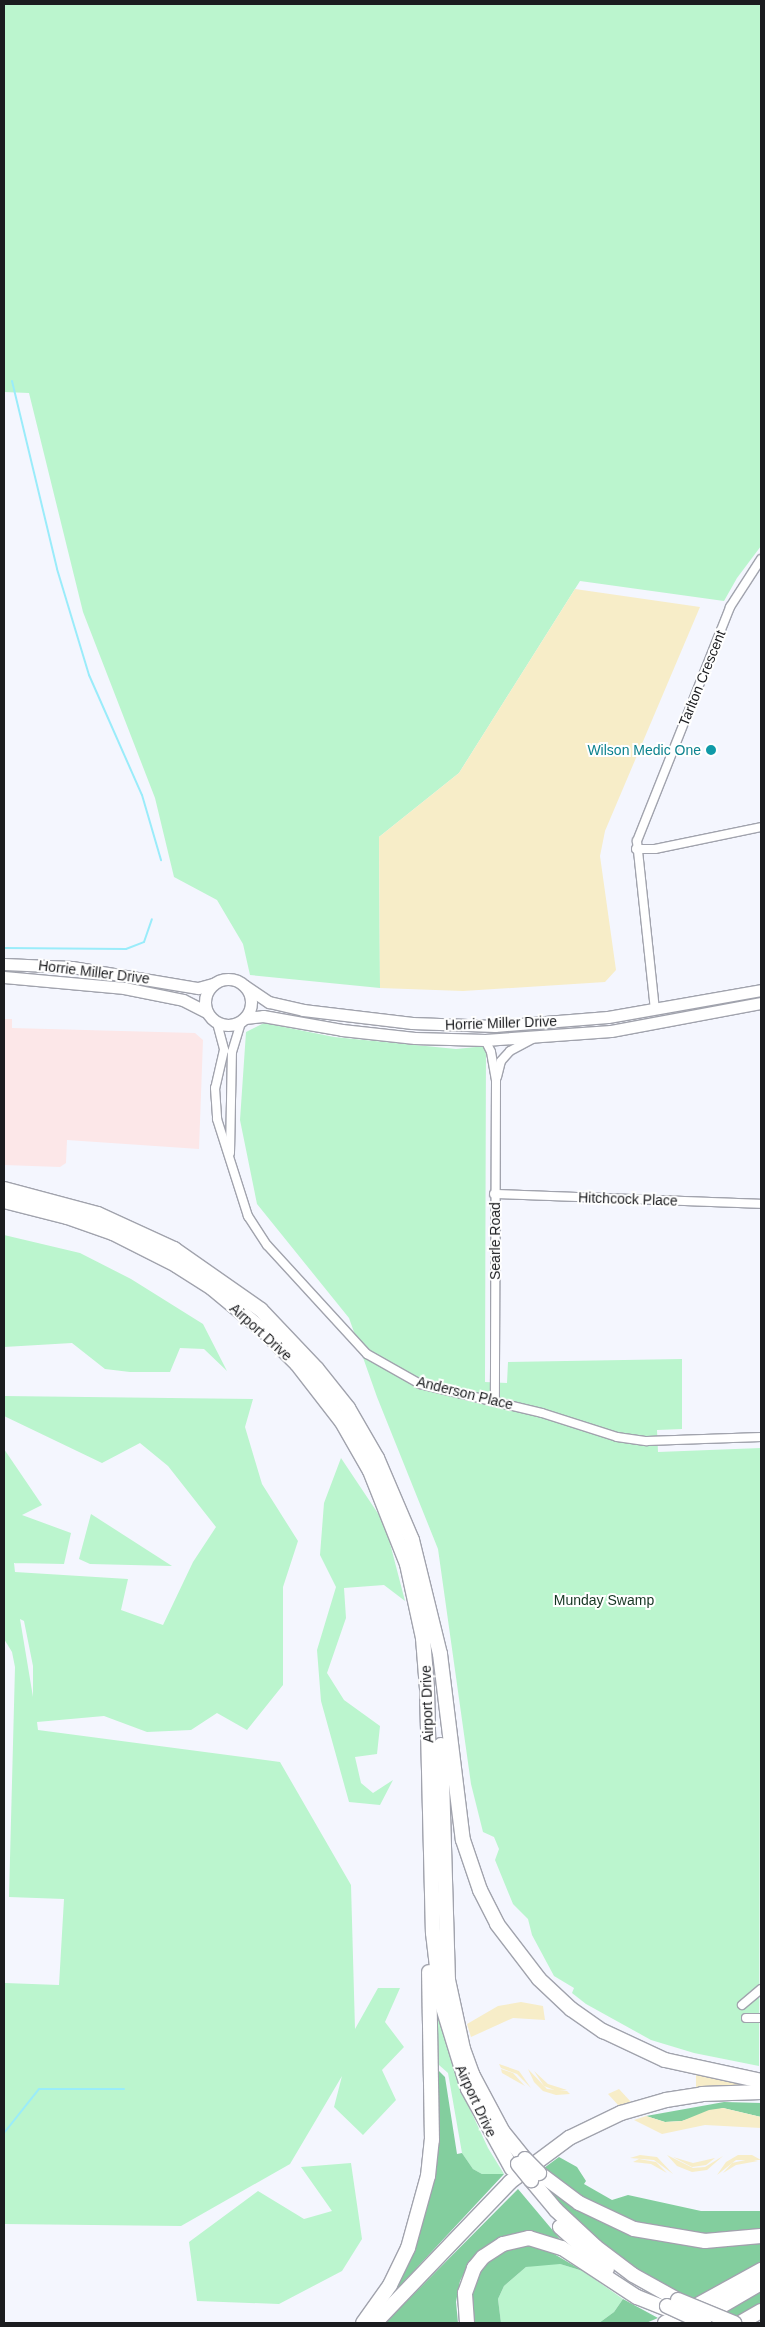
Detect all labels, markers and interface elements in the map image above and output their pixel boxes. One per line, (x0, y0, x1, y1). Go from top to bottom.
street label: Tarlton Crescent (675, 628, 729, 728)
place label: Wilson Medic One (587, 742, 701, 758)
marker: Wilson Medic One (705, 744, 717, 756)
street label: Horrie Miller Drive (37, 957, 151, 987)
street label: Horrie Miller Drive (445, 1013, 557, 1033)
street label: Hitchcock Place (578, 1189, 678, 1209)
street label: Searle Road (487, 1202, 503, 1280)
street label: Airport Drive (226, 1300, 296, 1364)
street label: Anderson Place (415, 1373, 515, 1413)
park label: Munday Swamp (554, 1592, 654, 1608)
street label: Airport Drive (417, 1665, 437, 1743)
street label: Airport Drive (452, 2062, 500, 2140)

